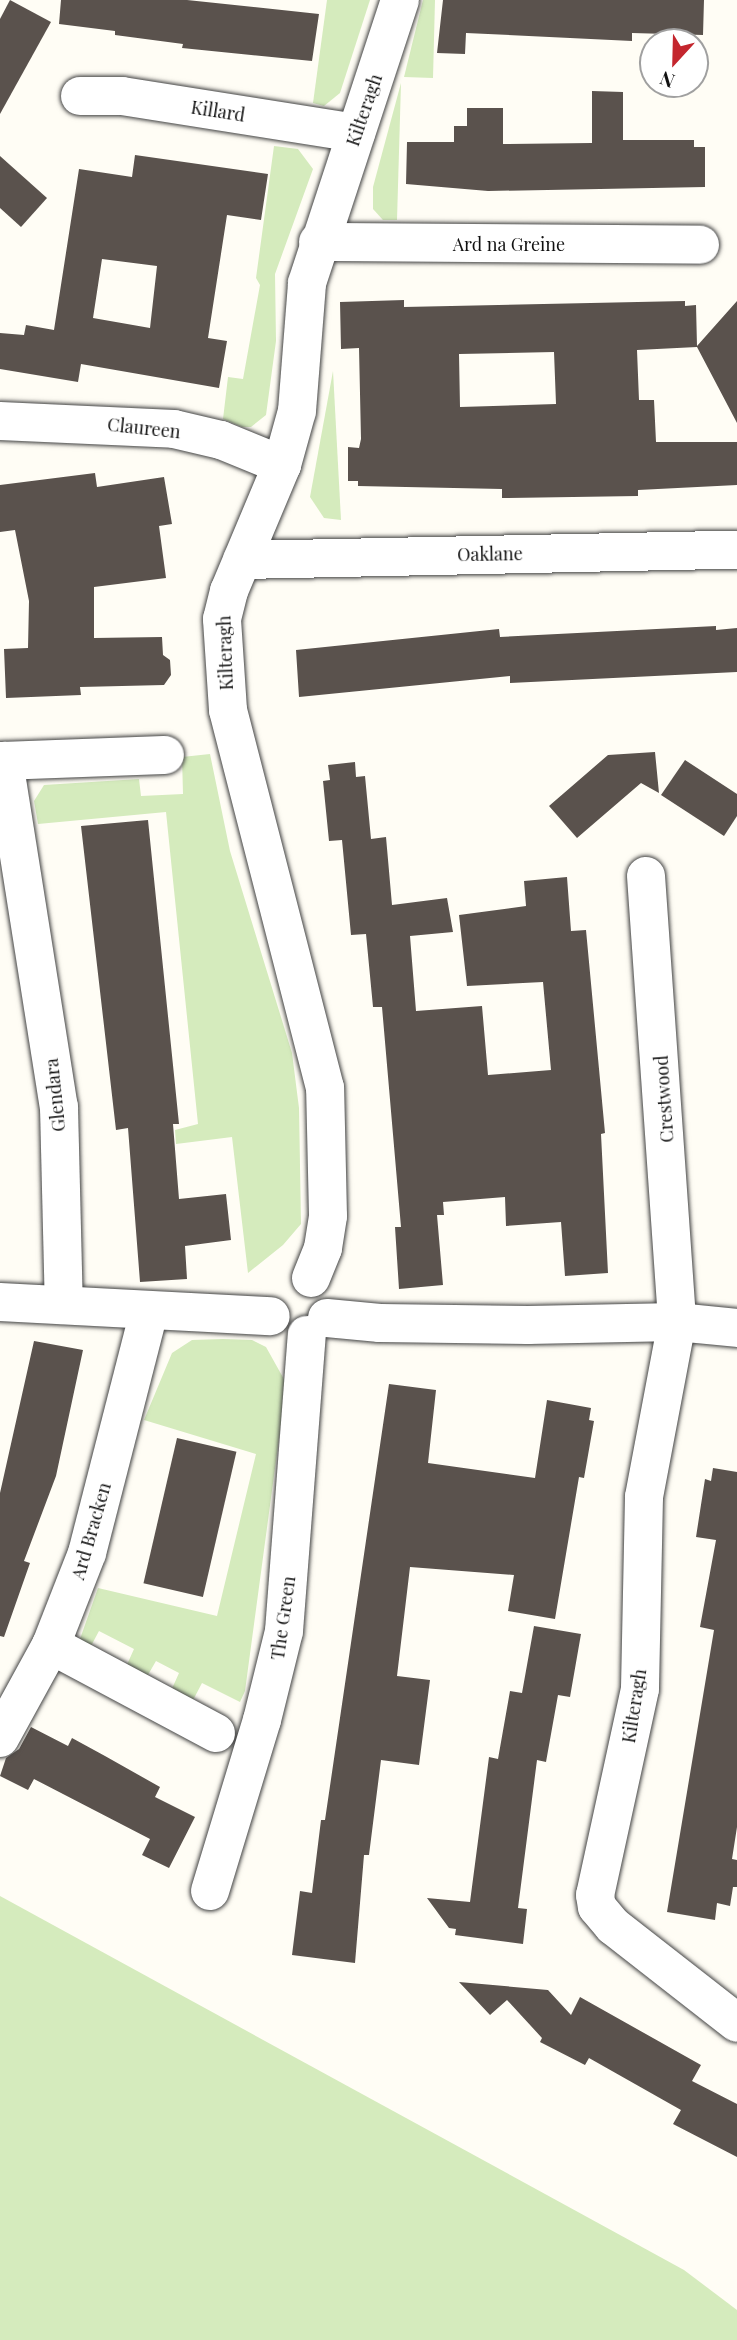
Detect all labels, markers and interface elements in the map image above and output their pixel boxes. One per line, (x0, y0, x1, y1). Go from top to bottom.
north arrow (639, 28, 709, 98)
text: N (656, 66, 678, 95)
street label: Kilteragh (342, 71, 386, 149)
street label: Killard (189, 96, 247, 126)
street label: Ard na Greine (453, 233, 565, 255)
street label: Claureen (106, 413, 182, 443)
street label: Oaklane (457, 543, 523, 565)
street label: Kilteragh (213, 615, 237, 691)
street label: Crestwood (650, 1055, 678, 1143)
street label: Glendara (40, 1057, 70, 1133)
street label: Ard Bracken (67, 1480, 115, 1582)
street label: The Green (266, 1575, 300, 1661)
street label: Kilteragh (617, 1667, 651, 1745)

